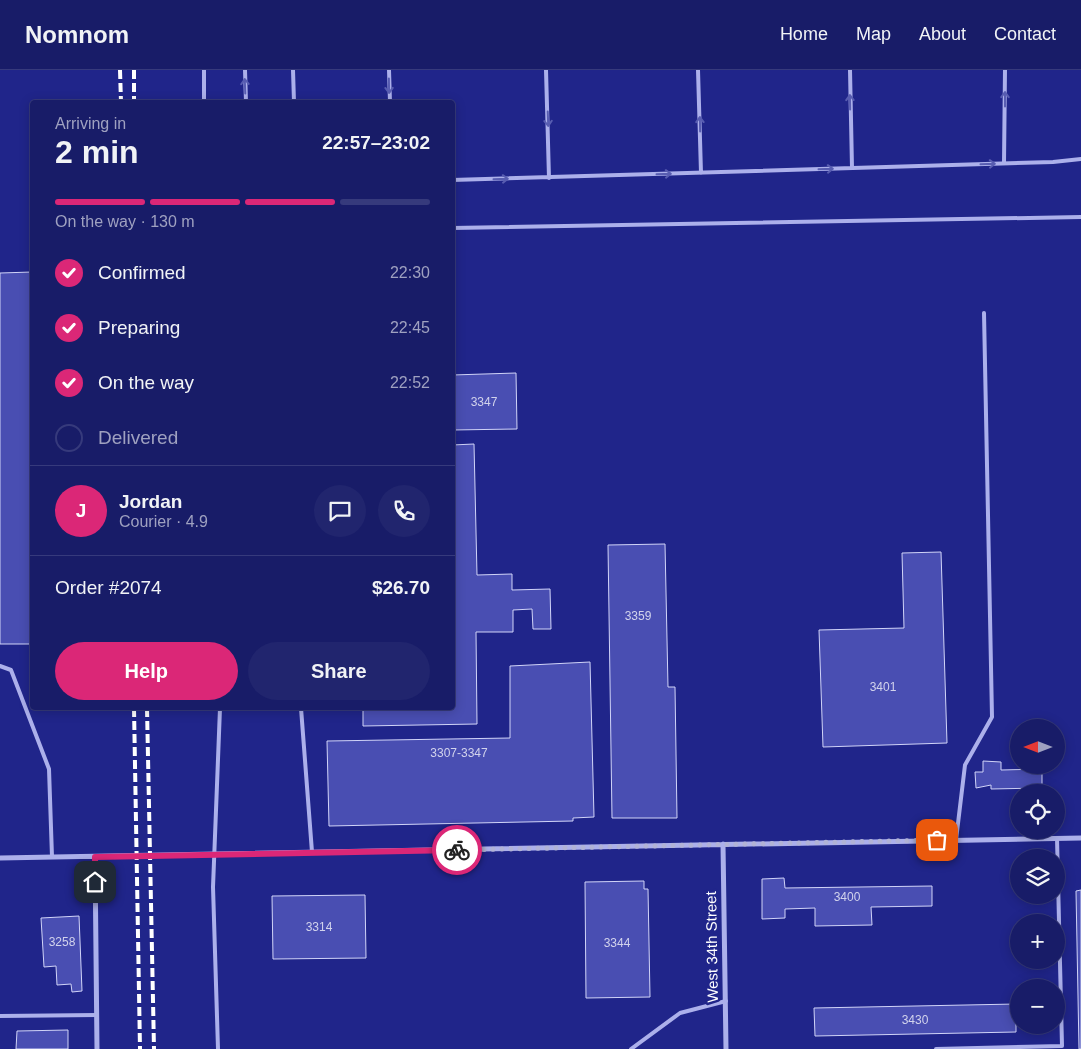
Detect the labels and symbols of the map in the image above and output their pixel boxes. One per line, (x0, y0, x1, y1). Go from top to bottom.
one-way arrow (384, 78, 394, 94)
one-way arrow (241, 79, 250, 95)
one-way arrow (1000, 91, 1010, 108)
one-way arrow (846, 94, 855, 110)
one-way arrow (543, 110, 552, 126)
one-way arrow (695, 116, 704, 132)
one-way arrow (980, 159, 996, 169)
one-way arrow (818, 164, 834, 174)
one-way arrow (655, 169, 671, 179)
one-way arrow (492, 174, 509, 184)
house number: 3347 (471, 395, 498, 409)
house number: 3359 (625, 609, 652, 623)
house number: 3401 (870, 680, 897, 694)
north arrow (1010, 719, 1065, 774)
house number: 3307-3347 (430, 746, 488, 760)
pin (916, 819, 958, 861)
courier (432, 825, 482, 875)
pin (74, 861, 116, 903)
street label: West 34th Street (702, 890, 721, 1003)
house number: 3400 (834, 890, 861, 904)
house number: 3314 (306, 920, 333, 934)
house number: 3258 (49, 935, 76, 949)
house number: 3344 (604, 936, 631, 950)
house number: 3430 (902, 1013, 929, 1027)

